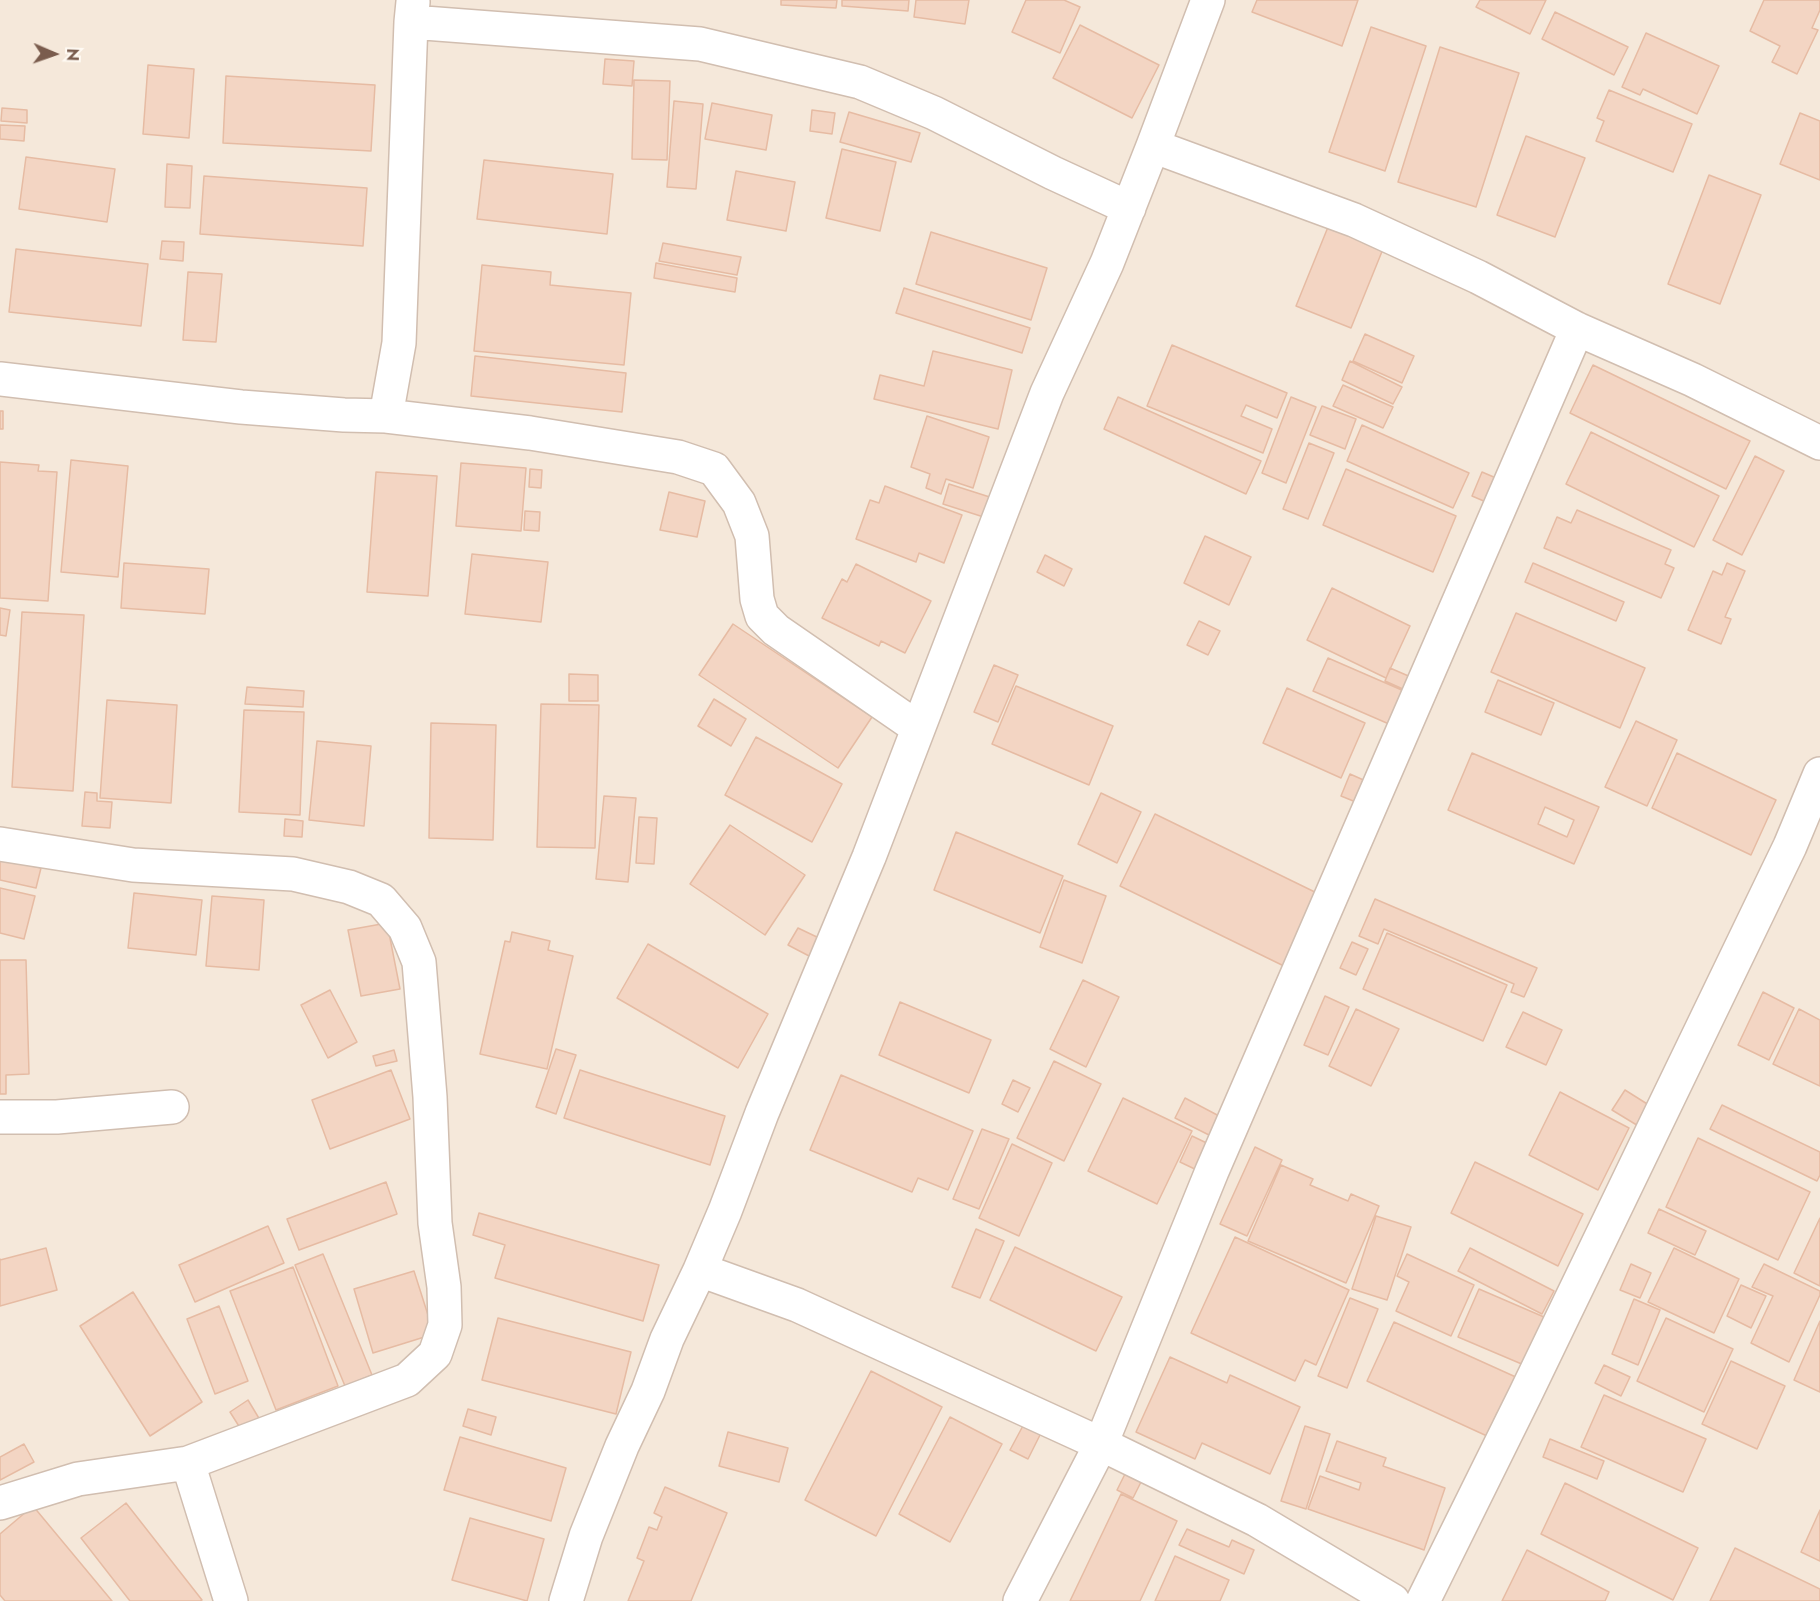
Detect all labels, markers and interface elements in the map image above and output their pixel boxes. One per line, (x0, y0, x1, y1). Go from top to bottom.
north arrow (24, 24, 84, 84)
text: N (61, 48, 84, 61)

